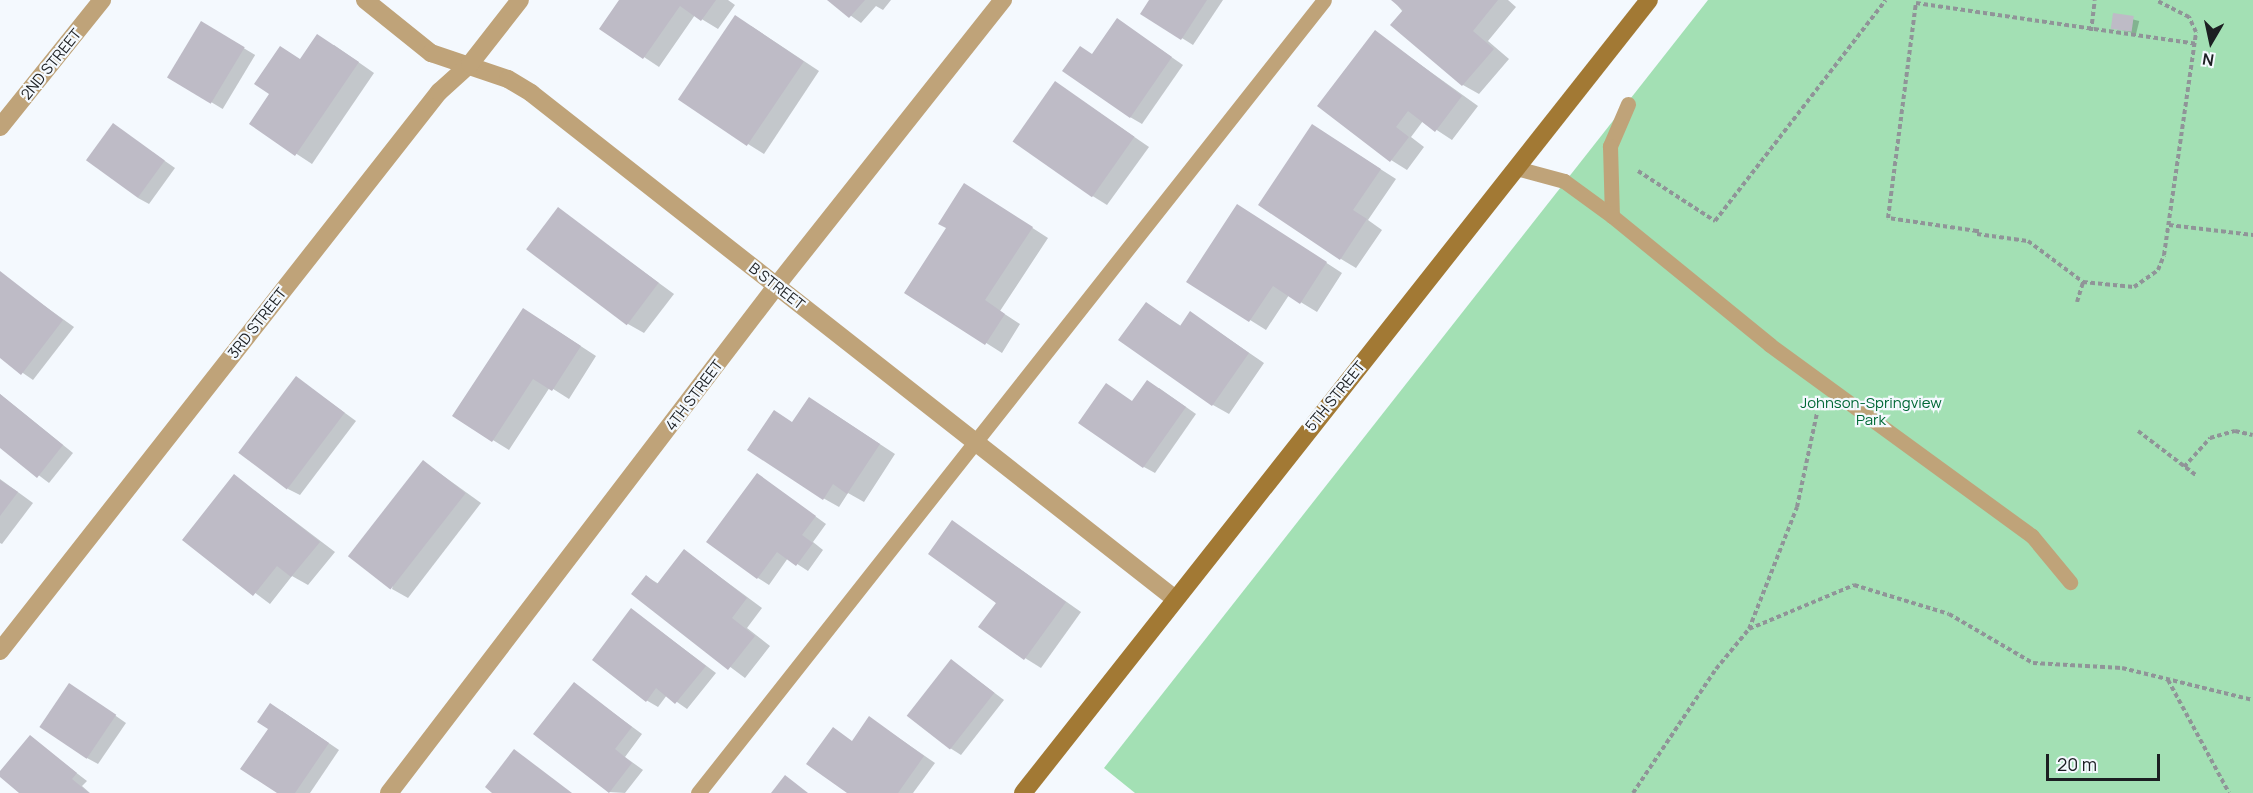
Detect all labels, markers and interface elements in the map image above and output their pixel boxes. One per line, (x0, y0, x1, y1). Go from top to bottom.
north arrow (2181, 12, 2241, 72)
street label: 2ND STREET (17, 25, 85, 103)
text: N (2201, 48, 2216, 72)
street label: B STREET (745, 259, 809, 313)
street label: 3RD STREET (224, 284, 290, 362)
street label: 4TH STREET (662, 356, 726, 434)
street label: 5TH STREET (1301, 357, 1369, 435)
park label: Johnson-Springview Park (1800, 393, 1942, 428)
scale bar (2049, 742, 2163, 780)
text: 20 m (2057, 752, 2097, 776)

